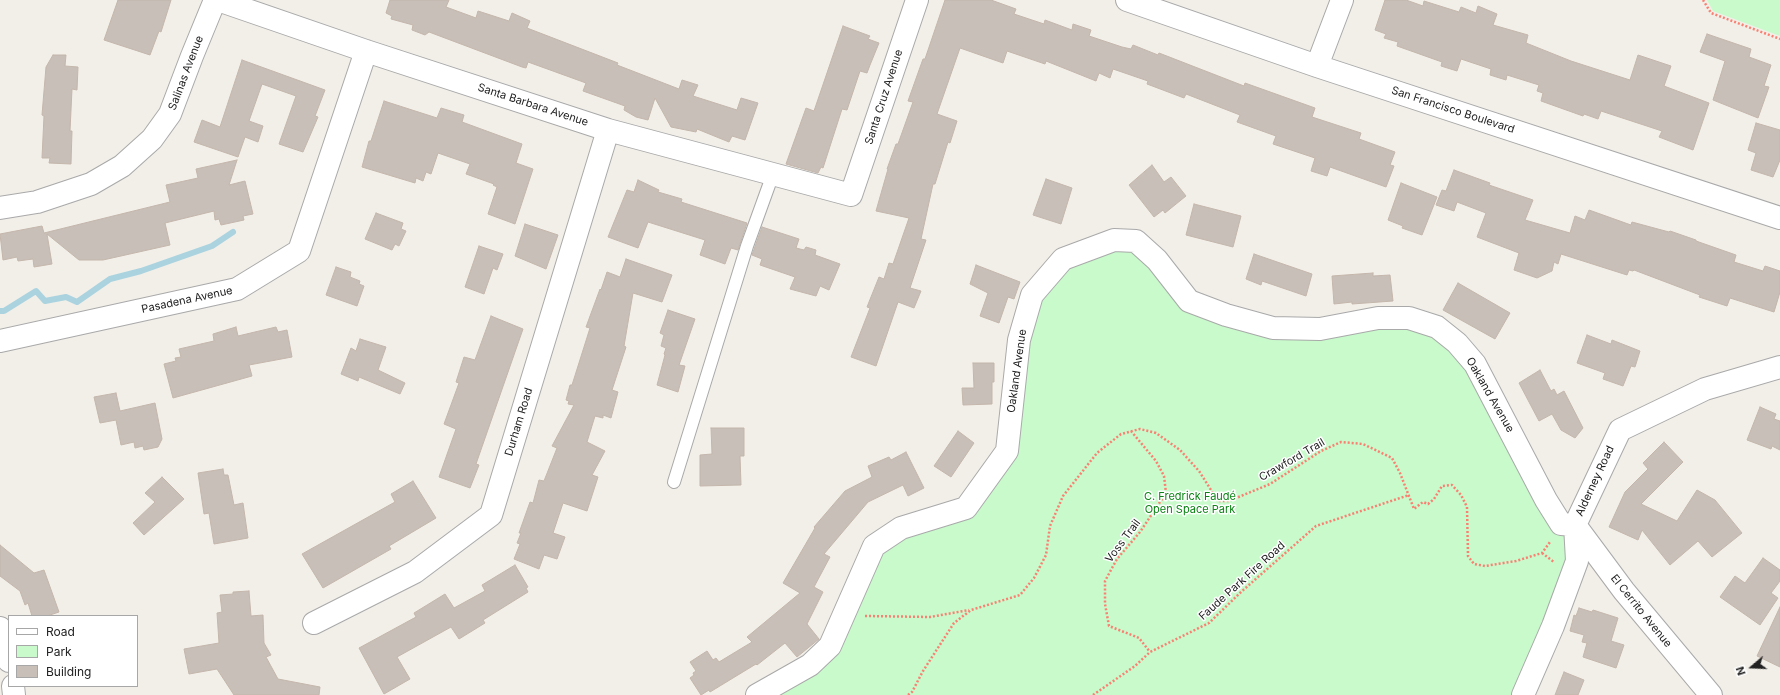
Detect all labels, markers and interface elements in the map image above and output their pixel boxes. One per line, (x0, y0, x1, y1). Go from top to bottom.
street label: Salinas Avenue (166, 34, 206, 112)
street label: Santa Cruz Avenue (862, 48, 906, 146)
street label: Santa Barbara Avenue (476, 81, 590, 129)
street label: San Francisco Boulevard (1390, 84, 1516, 136)
street label: Pasadena Avenue (140, 284, 234, 316)
street label: Oakland Avenue (1005, 328, 1029, 414)
street label: Oakland Avenue (1463, 355, 1517, 435)
street label: Durham Road (502, 386, 536, 458)
street label: Crawford Trail (1257, 436, 1327, 484)
street label: Alderney Road (1573, 444, 1617, 518)
park label: C. Fredrick Faudé Open Space Park (1144, 490, 1236, 516)
street label: Voss Trail (1103, 517, 1143, 565)
street label: Faude Park Fire Road (1196, 539, 1288, 623)
street label: El Cerrito Avenue (1608, 572, 1674, 650)
legend (8, 615, 138, 687)
text: Road (46, 624, 75, 639)
text: Park (46, 644, 72, 659)
north arrow (1732, 647, 1772, 687)
text: Building (46, 664, 91, 679)
text: N (1733, 665, 1749, 677)

